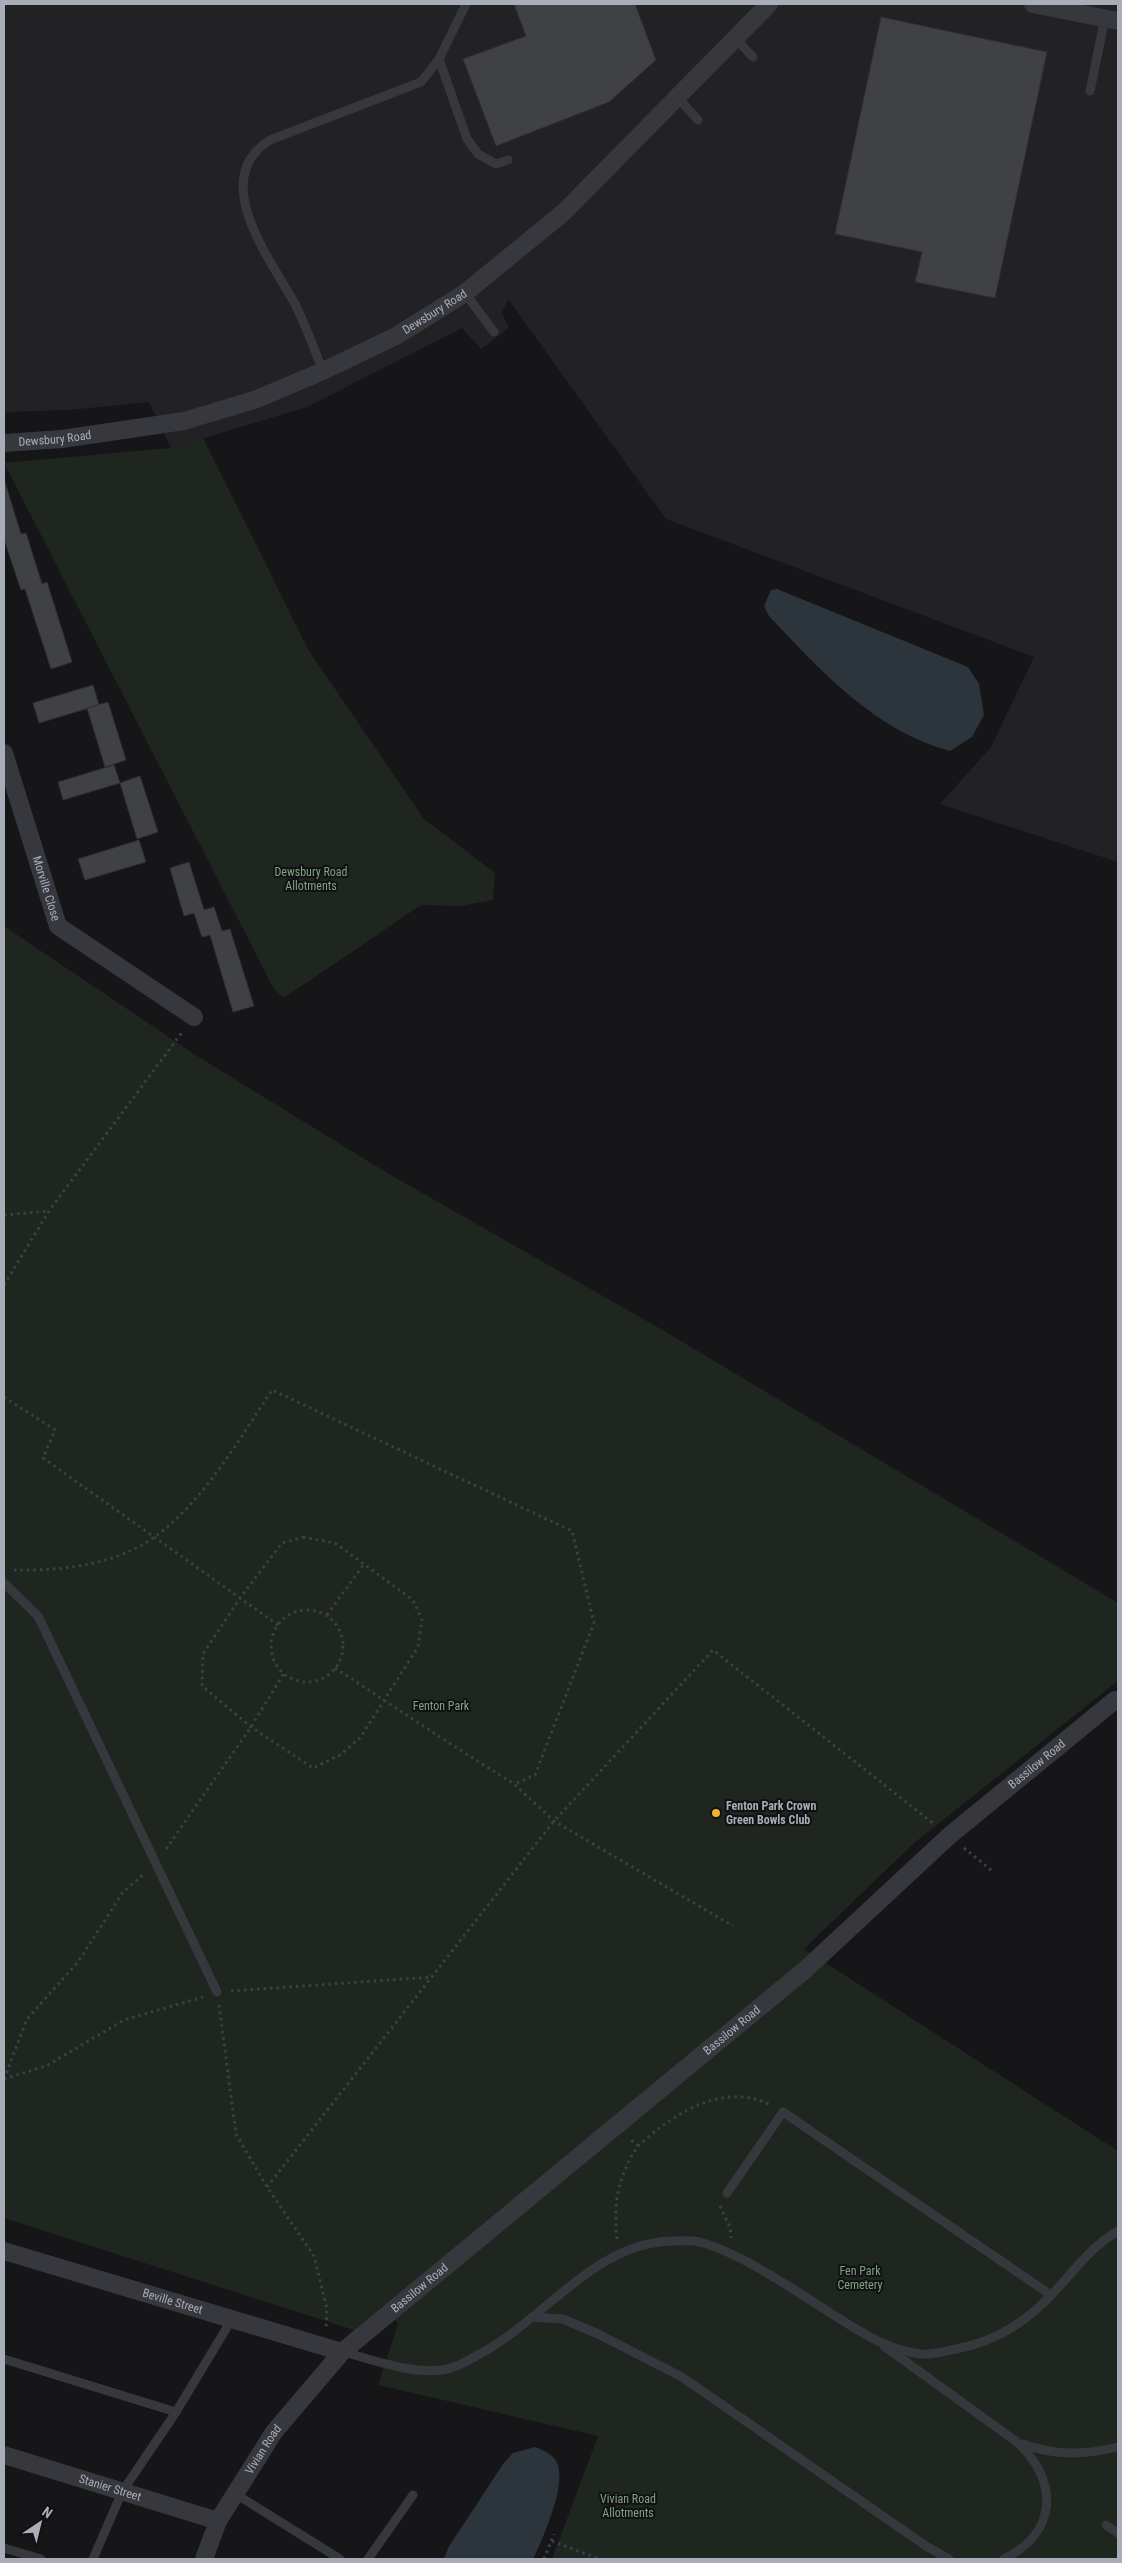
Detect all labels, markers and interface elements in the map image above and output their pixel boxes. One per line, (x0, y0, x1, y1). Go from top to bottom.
street label: Dewsbury Road (400, 287, 470, 337)
street label: Dewsbury Road (18, 428, 92, 449)
street label: Morville Close (30, 854, 63, 923)
park label: Dewsbury Road Allotments (274, 865, 348, 893)
park label: Fenton Park (413, 1699, 470, 1713)
street label: Bassilow Road (1005, 1737, 1068, 1792)
place label: Fenton Park Crown Green Bowls Club (726, 1799, 816, 1827)
marker: Fenton Park Crown Green Bowls Club (710, 1807, 722, 1819)
street label: Bassilow Road (700, 2003, 763, 2058)
street label: Bassilow Road (388, 2261, 451, 2316)
park label: Fen Park Cemetery (837, 2264, 883, 2292)
street label: Beville Street (141, 2286, 205, 2317)
street label: Vivian Road (242, 2422, 284, 2477)
street label: Stanier Street (77, 2472, 143, 2504)
park label: Vivian Road Allotments (600, 2492, 656, 2520)
north arrow (15, 2498, 65, 2548)
text: N (39, 2503, 56, 2521)

